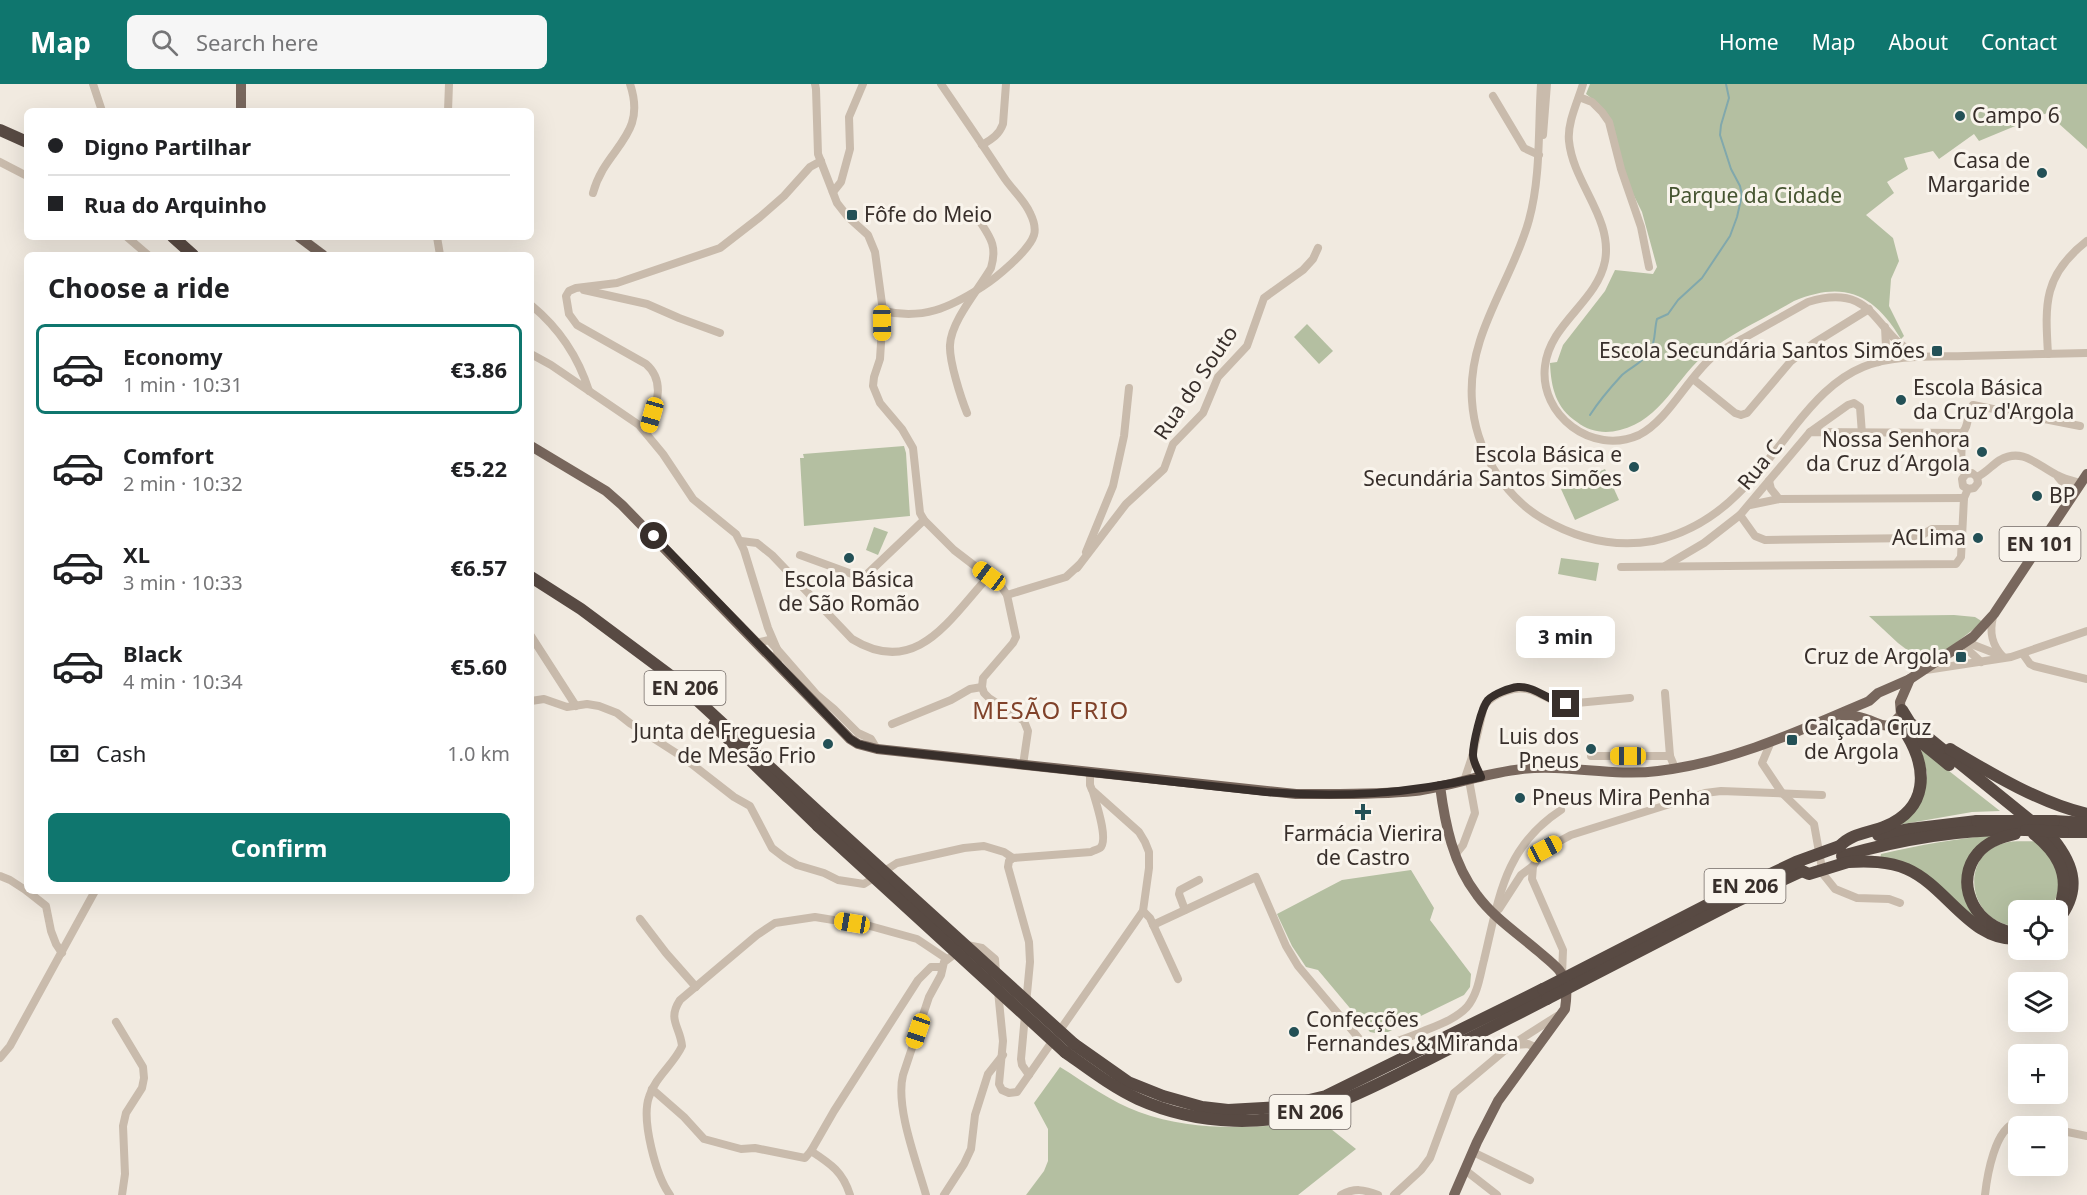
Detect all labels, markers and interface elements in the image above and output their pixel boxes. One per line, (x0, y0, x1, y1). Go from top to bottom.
search box (127, 15, 547, 69)
text: Map (30, 23, 91, 61)
icon: search (148, 26, 181, 59)
text: Search here (196, 27, 318, 57)
text: Home (1719, 28, 1779, 56)
text: Map (1812, 28, 1855, 56)
text: About (1888, 28, 1948, 56)
text: Contact (1981, 28, 2057, 56)
place label: Campo 6 (1972, 101, 2060, 129)
marker: Campo 6 (1953, 109, 1967, 123)
text: Digno Partilhar (84, 131, 251, 161)
place label: Casa de Margaride (1927, 146, 2030, 198)
marker: Casa de Margaride (2035, 166, 2049, 180)
park label: Parque da Cidade (1668, 181, 1842, 209)
text: Rua do Arquinho (84, 189, 267, 219)
place label: Fôfe do Meio (864, 200, 992, 228)
marker: Fôfe do Meio (845, 208, 859, 222)
text: Choose a ride (48, 269, 230, 306)
car (873, 305, 891, 341)
street label: Rua do Souto (1147, 320, 1244, 445)
place label: Escola Secundária Santos Simões (1599, 336, 1925, 364)
text: Economy (123, 341, 222, 371)
icon: car (51, 342, 105, 396)
marker: Escola Secundária Santos Simões (1930, 344, 1944, 358)
text: €3.86 (450, 354, 507, 384)
text: 1 min · 10:31 (123, 371, 243, 398)
place label: Escola Básica da Cruz d'Argola (1913, 373, 2074, 425)
marker: Escola Básica da Cruz d'Argola (1894, 393, 1908, 407)
car (638, 395, 666, 435)
place label: Nossa Senhora da Cruz d´Argola (1806, 425, 1970, 477)
street label: Rua C (1731, 434, 1788, 495)
text: Comfort (123, 440, 214, 470)
place label: Escola Básica e Secundária Santos Simões (1363, 440, 1622, 492)
icon: car (51, 441, 105, 495)
marker: Nossa Senhora da Cruz d´Argola (1975, 445, 1989, 459)
text: €5.22 (450, 453, 507, 483)
marker: Escola Básica e Secundária Santos Simões (1627, 460, 1641, 474)
text: 2 min · 10:32 (123, 470, 243, 497)
place label: BP (2049, 481, 2075, 509)
marker: BP (2030, 489, 2044, 503)
route start (640, 522, 667, 549)
place label: ACLima (1892, 523, 1966, 551)
road number: EN 101 (2000, 527, 2080, 561)
marker: ACLima (1971, 531, 1985, 545)
text: XL (123, 539, 150, 569)
icon: car (51, 540, 105, 594)
marker: Escola Básica de São Romão (842, 551, 856, 565)
text: €6.57 (450, 552, 507, 582)
car (969, 558, 1009, 594)
place label: Escola Básica de São Romão (778, 565, 920, 617)
text: 3 min · 10:33 (123, 569, 243, 596)
callout: 3 min (1516, 617, 1616, 659)
text: 3 min (1538, 623, 1593, 650)
text: Black (123, 638, 182, 668)
icon: car (51, 639, 105, 693)
place label: Cruz de Argola (1804, 642, 1949, 670)
marker: Cruz de Argola (1954, 650, 1968, 664)
text: €5.60 (450, 651, 507, 681)
text: 4 min · 10:34 (123, 668, 243, 695)
road number: EN 206 (644, 671, 726, 705)
route end (1552, 690, 1579, 717)
district label: MESÃO FRIO (972, 693, 1130, 726)
place label: Calçada Cruz de Argola (1804, 713, 1931, 765)
place label: Junta de Freguesia de Mesão Frio (631, 717, 816, 769)
place label: Luis dos Pneus (1498, 722, 1579, 774)
marker: Calçada Cruz de Argola (1785, 733, 1799, 747)
icon: cash (48, 737, 81, 770)
marker: Junta de Freguesia de Mesão Frio (821, 737, 835, 751)
text: Cash (96, 738, 146, 768)
text: 1.0 km (447, 740, 510, 767)
marker: Luis dos Pneus (1584, 742, 1598, 756)
car (1610, 747, 1646, 765)
place label: Pneus Mira Penha (1532, 783, 1710, 811)
marker: Pneus Mira Penha (1513, 791, 1527, 805)
marker: Farmácia Vierira de Castro (1356, 805, 1370, 819)
button: Confirm (48, 813, 510, 882)
place label: Farmácia Vierira de Castro (1283, 819, 1443, 871)
car (1525, 833, 1565, 865)
road number: EN 206 (1704, 869, 1786, 903)
map controls (2008, 900, 2068, 1176)
button: locate (2008, 900, 2068, 960)
car (833, 911, 871, 935)
button: layers (2008, 972, 2068, 1032)
place label: Confecções Fernandes & Miranda (1306, 1005, 1518, 1057)
car (904, 1011, 932, 1051)
marker: Confecções Fernandes & Miranda (1287, 1025, 1301, 1039)
button: + (2008, 1044, 2068, 1104)
road number: EN 206 (1270, 1095, 1350, 1129)
button: − (2008, 1116, 2068, 1176)

